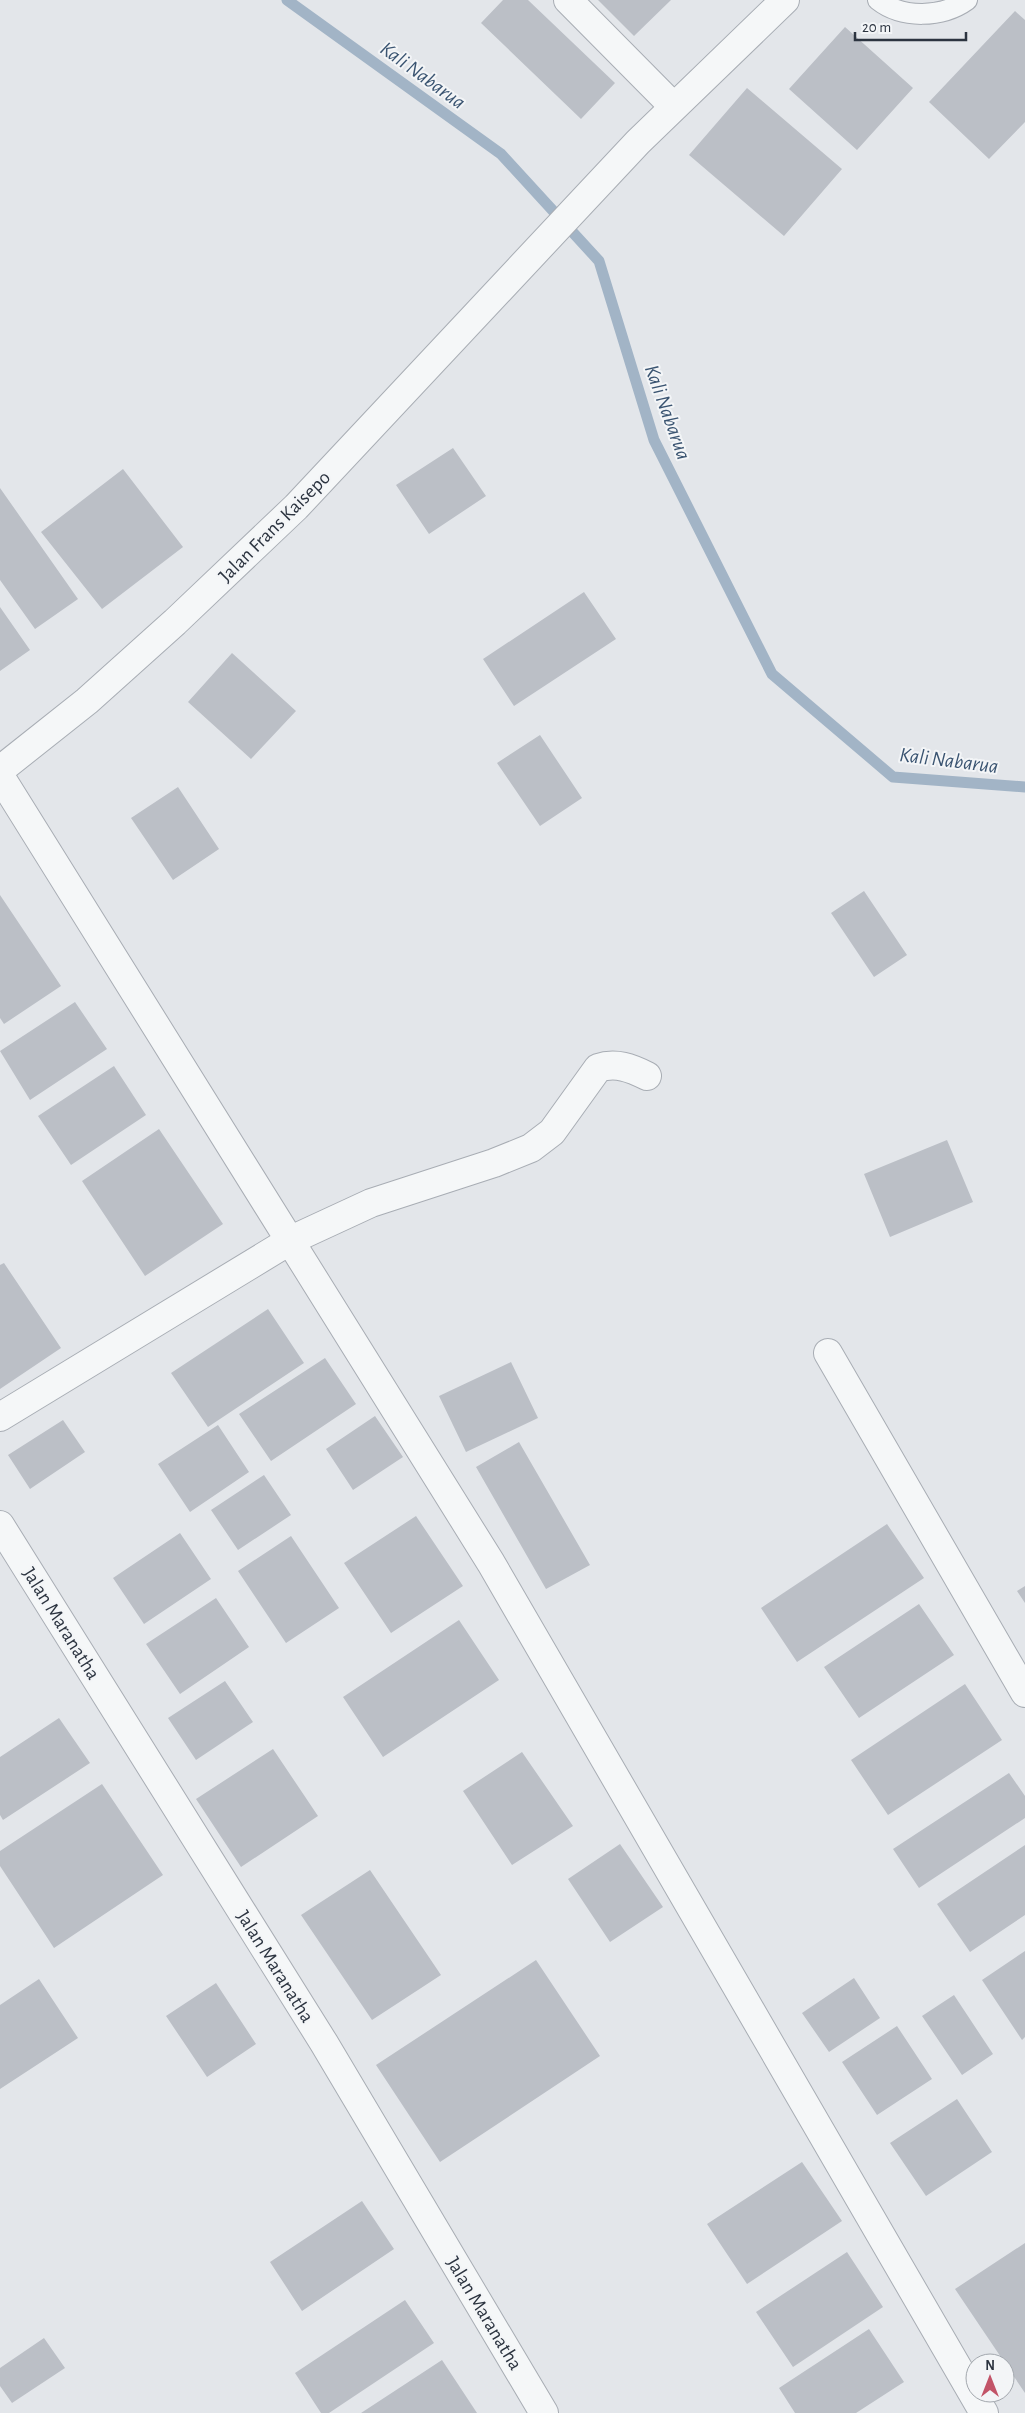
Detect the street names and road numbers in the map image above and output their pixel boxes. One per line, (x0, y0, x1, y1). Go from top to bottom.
street label: Jalan Frans Kaisepo (215, 467, 334, 586)
street label: Jalan Maranatha (19, 1564, 104, 1683)
street label: Jalan Maranatha (233, 1907, 318, 2026)
street label: Jalan Maranatha (443, 2253, 526, 2374)

